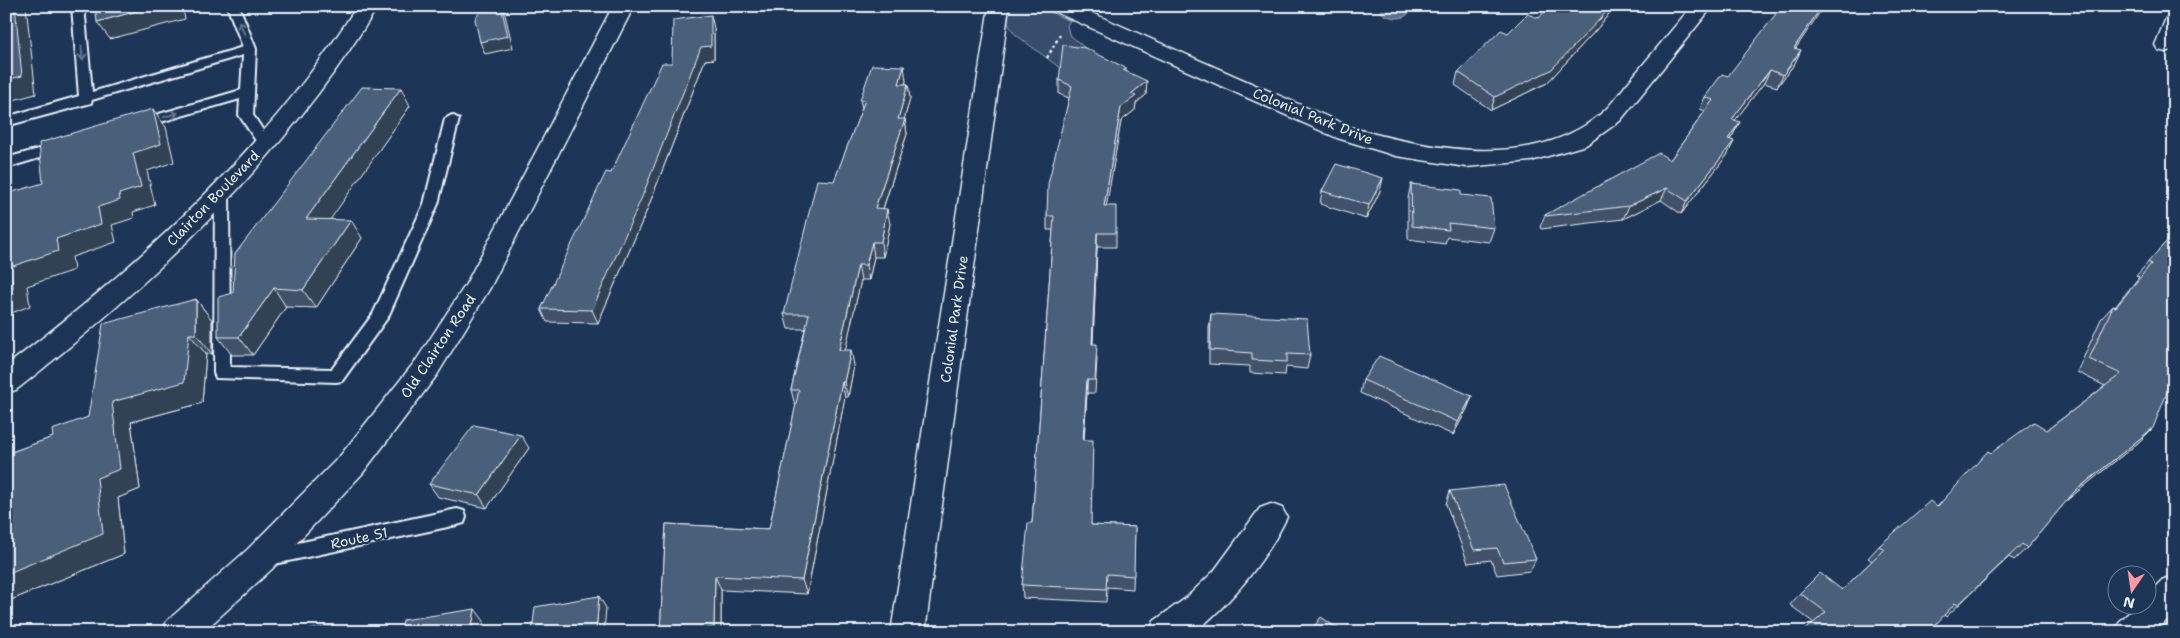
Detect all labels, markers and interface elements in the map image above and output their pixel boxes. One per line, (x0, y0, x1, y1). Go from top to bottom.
one-way arrow (236, 21, 246, 36)
one-way arrow (77, 45, 87, 61)
street label: Colonial Park Drive (1250, 84, 1376, 148)
one-way arrow (162, 110, 178, 120)
street label: Clairton Boulevard (163, 146, 263, 250)
street label: Colonial Park Drive (936, 254, 972, 384)
street label: Old Clairton Road (396, 290, 480, 402)
street label: Route 51 (329, 523, 389, 553)
north arrow (2108, 566, 2158, 616)
text: N (2122, 593, 2137, 613)

